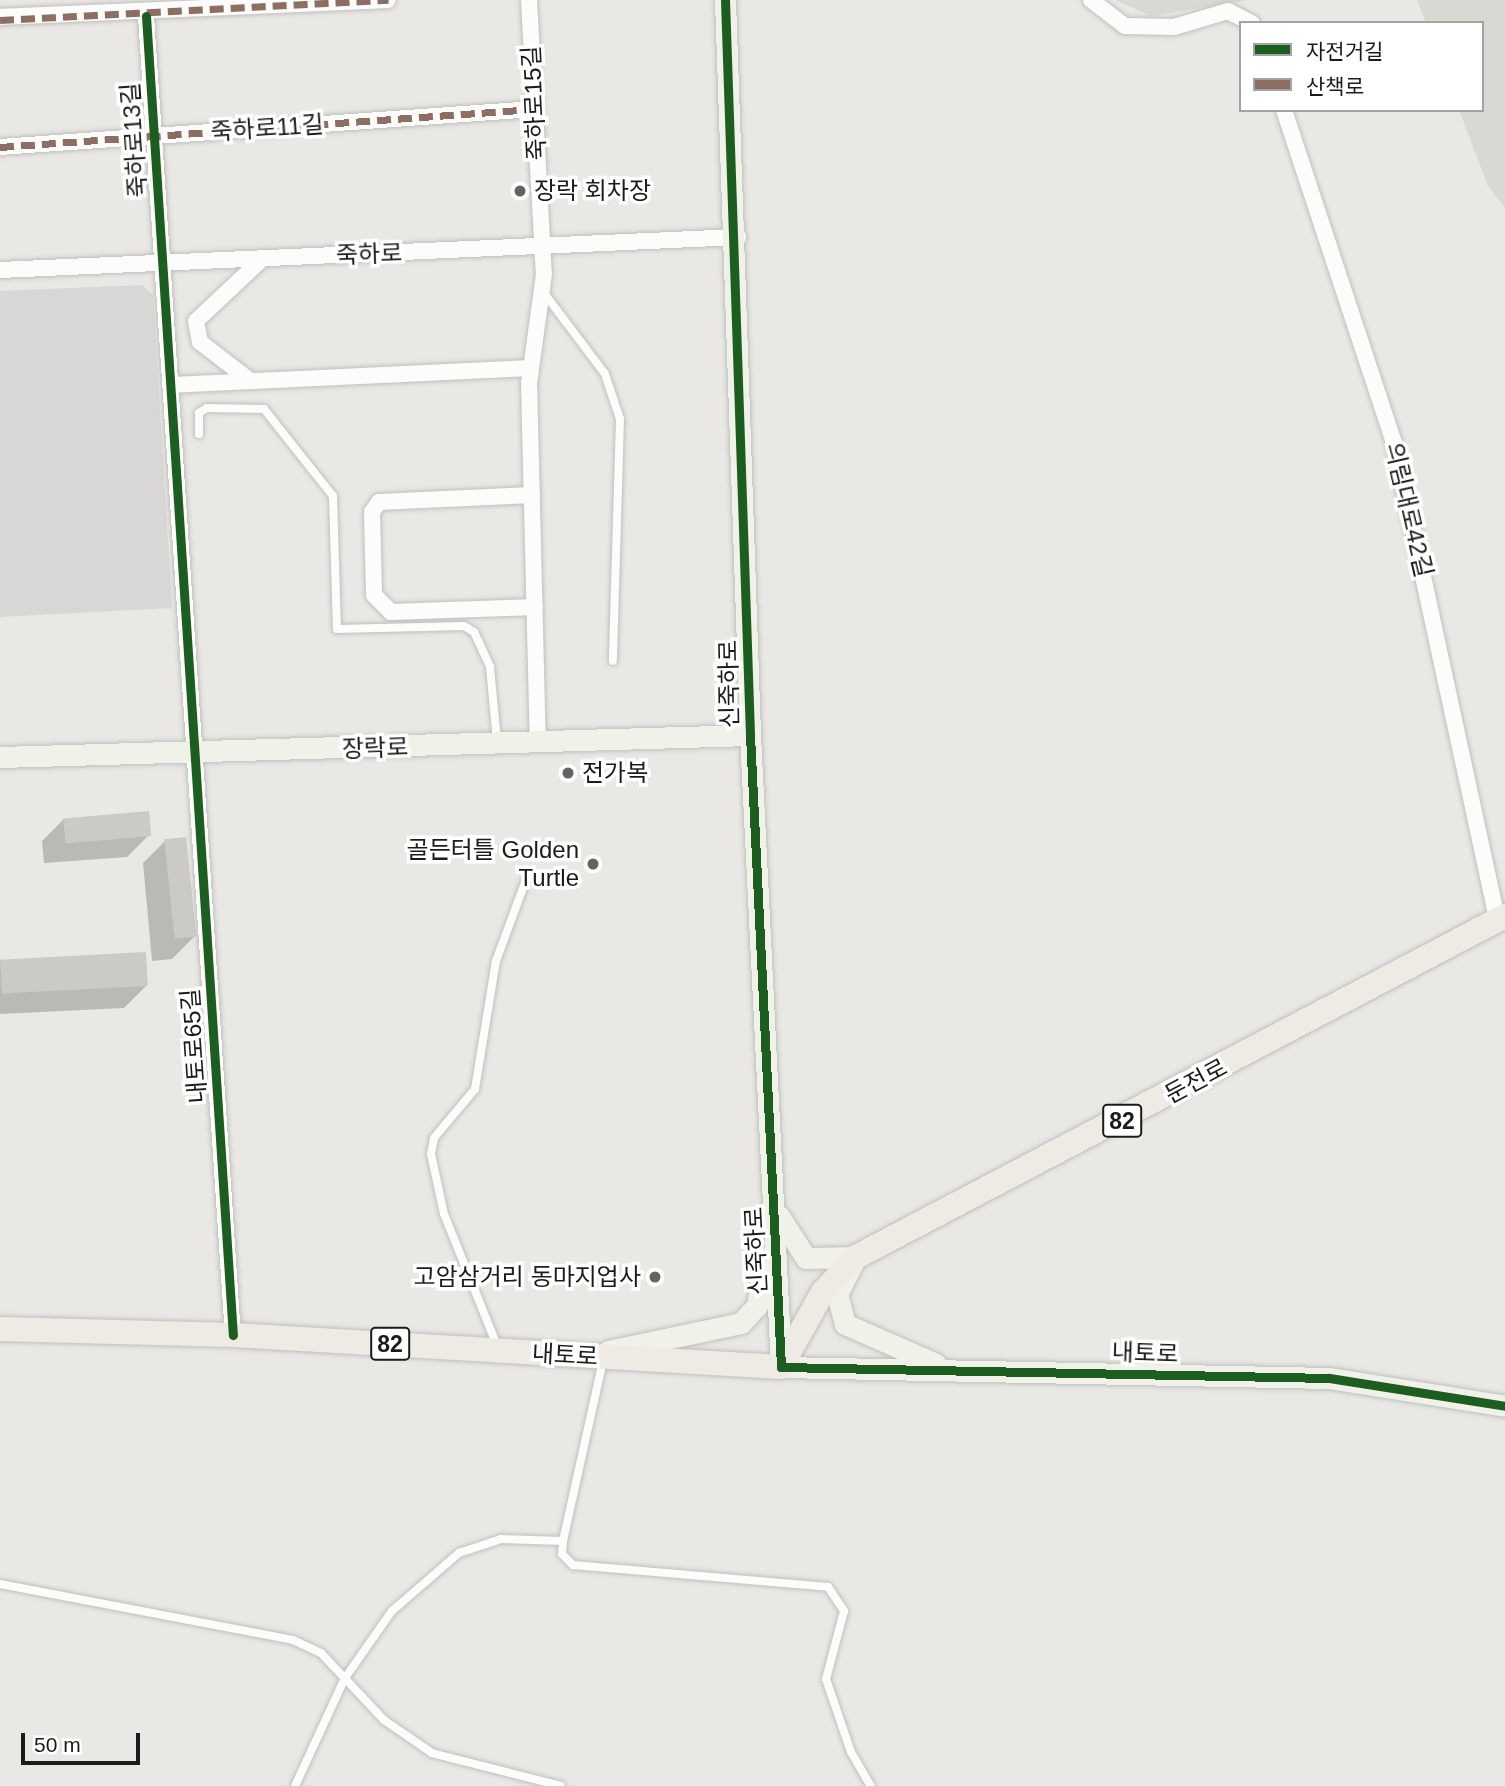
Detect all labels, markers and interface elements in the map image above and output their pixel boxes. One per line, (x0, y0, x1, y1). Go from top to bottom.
legend (1239, 21, 1484, 112)
text: 자전거길 (1306, 40, 1383, 63)
street label: 죽하로15길 (517, 45, 551, 161)
text: 산책로 (1306, 75, 1364, 98)
street label: 죽하로13길 (116, 82, 152, 198)
street label: 죽하로11길 (210, 110, 324, 146)
place label: 장락 회차장 (534, 177, 651, 205)
marker: 장락 회차장 (512, 183, 528, 199)
street label: 죽하로 (335, 238, 403, 270)
street label: 의림대로42길 (1380, 440, 1438, 580)
street label: 신죽하로 (714, 640, 744, 728)
street label: 장락로 (341, 732, 409, 764)
place label: 전가복 (582, 759, 648, 787)
marker: 전가복 (560, 765, 576, 781)
place label: 골든터틀 Golden Turtle (407, 836, 579, 892)
marker: 골든터틀 Golden Turtle (585, 856, 601, 872)
street label: 내토로65길 (176, 988, 212, 1104)
street label: 둔전로 (1160, 1053, 1232, 1109)
road number: 82 (1101, 1102, 1143, 1140)
street label: 신죽하로 (739, 1206, 773, 1296)
place label: 고암삼거리 동마지업사 (414, 1263, 641, 1291)
marker: 고암삼거리 동마지업사 (647, 1269, 663, 1285)
road number: 82 (369, 1324, 411, 1364)
street label: 내토로 (1111, 1337, 1179, 1369)
street label: 내토로 (531, 1339, 599, 1371)
scale bar (24, 1720, 144, 1764)
text: 50 m (34, 1733, 81, 1756)

